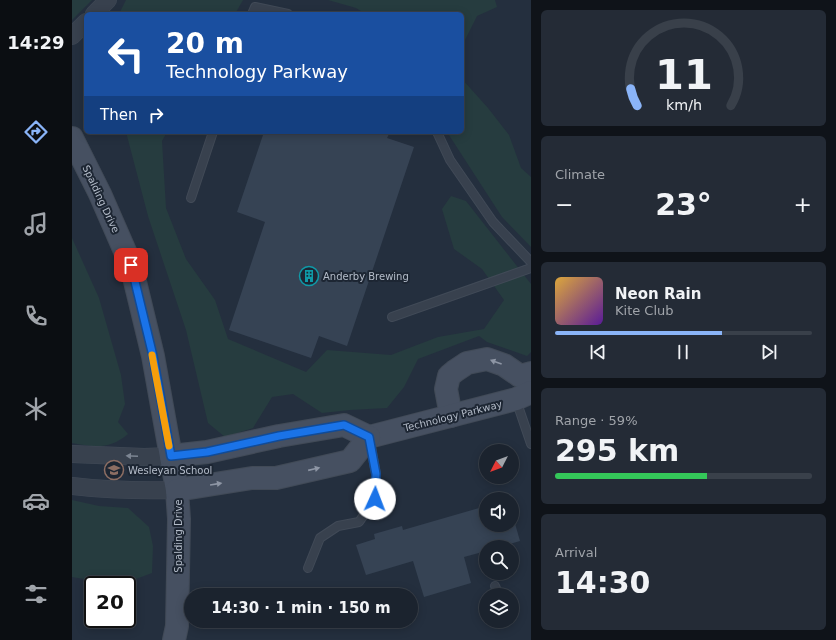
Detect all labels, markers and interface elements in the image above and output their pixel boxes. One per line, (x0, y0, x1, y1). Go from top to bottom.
text: 20 m (166, 27, 244, 60)
icon: left (100, 28, 152, 80)
text: 14:29 (7, 32, 65, 53)
text: 11 (655, 50, 712, 99)
text: Technology Parkway (166, 61, 348, 82)
text: km/h (665, 97, 702, 113)
icon: right (145, 104, 167, 126)
text: Then (100, 106, 137, 124)
icon: directions (22, 118, 50, 146)
street label: Spalding Drive (81, 163, 121, 235)
text: Climate (555, 167, 605, 182)
text: 23° (655, 187, 712, 222)
text: − (555, 192, 573, 217)
text: + (794, 192, 812, 217)
icon: music (22, 210, 50, 238)
pin (114, 248, 148, 282)
icon: arrive (120, 254, 142, 276)
building icon: Anderby Brewing (298, 265, 320, 287)
place label: Anderby Brewing (323, 271, 409, 282)
text: Neon Rain (615, 285, 701, 303)
icon: phone (22, 302, 50, 330)
text: Kite Club (615, 303, 674, 318)
icon: previous (587, 341, 609, 363)
icon: pause (672, 341, 694, 363)
icon: next (758, 341, 780, 363)
one-way arrow (490, 359, 502, 365)
icon: climate (22, 395, 50, 423)
street label: Technology Parkway (402, 398, 503, 434)
text: Range · 59% (555, 413, 638, 428)
text: 295 km (555, 433, 679, 468)
north arrow (479, 444, 519, 484)
map controls (479, 444, 519, 628)
one-way arrow (126, 453, 138, 460)
school or university icon: Wesleyan School (103, 459, 125, 481)
place label: Wesleyan School (128, 465, 212, 476)
one-way arrow (308, 466, 320, 472)
position arrow (354, 478, 396, 520)
one-way arrow (210, 481, 222, 487)
icon: car (22, 487, 50, 515)
button: sound (479, 492, 519, 532)
street label: Spalding Drive (173, 499, 184, 573)
button: search (479, 540, 519, 580)
text: Arrival (555, 545, 597, 560)
text: 14:30 (555, 565, 651, 600)
speed limit sign: 20 (84, 576, 136, 628)
icon: filters (22, 580, 50, 608)
button: layers (479, 588, 519, 628)
text: 14:30 · 1 min · 150 m (211, 599, 391, 617)

